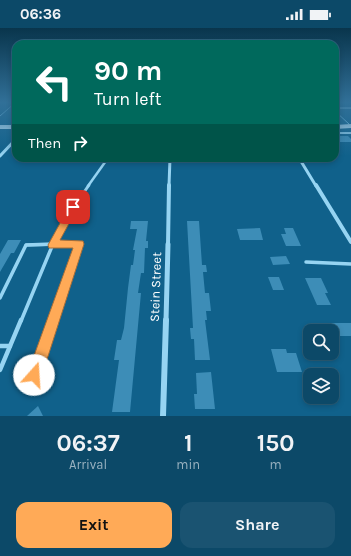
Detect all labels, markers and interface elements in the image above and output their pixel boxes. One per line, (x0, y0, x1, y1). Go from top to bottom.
text: 06:36 (20, 5, 61, 23)
text: 90 m (94, 54, 162, 87)
icon: left (28, 56, 80, 108)
text: Turn left (94, 88, 162, 110)
icon: right (69, 132, 91, 154)
text: Then (28, 134, 61, 152)
pin (56, 190, 90, 224)
icon: arrive (62, 196, 84, 218)
street label: Stein Street (147, 252, 164, 322)
map controls (303, 324, 339, 404)
button: search (303, 324, 339, 360)
position arrow (13, 354, 55, 396)
button: layers (303, 368, 339, 404)
text: 06:37 (57, 429, 120, 457)
text: 1 (184, 429, 192, 457)
text: 150 (257, 429, 294, 457)
text: Arrival (69, 457, 107, 472)
text: min (176, 457, 200, 472)
text: m (269, 457, 282, 472)
button: Exit (16, 502, 172, 548)
button: Share (180, 502, 335, 548)

